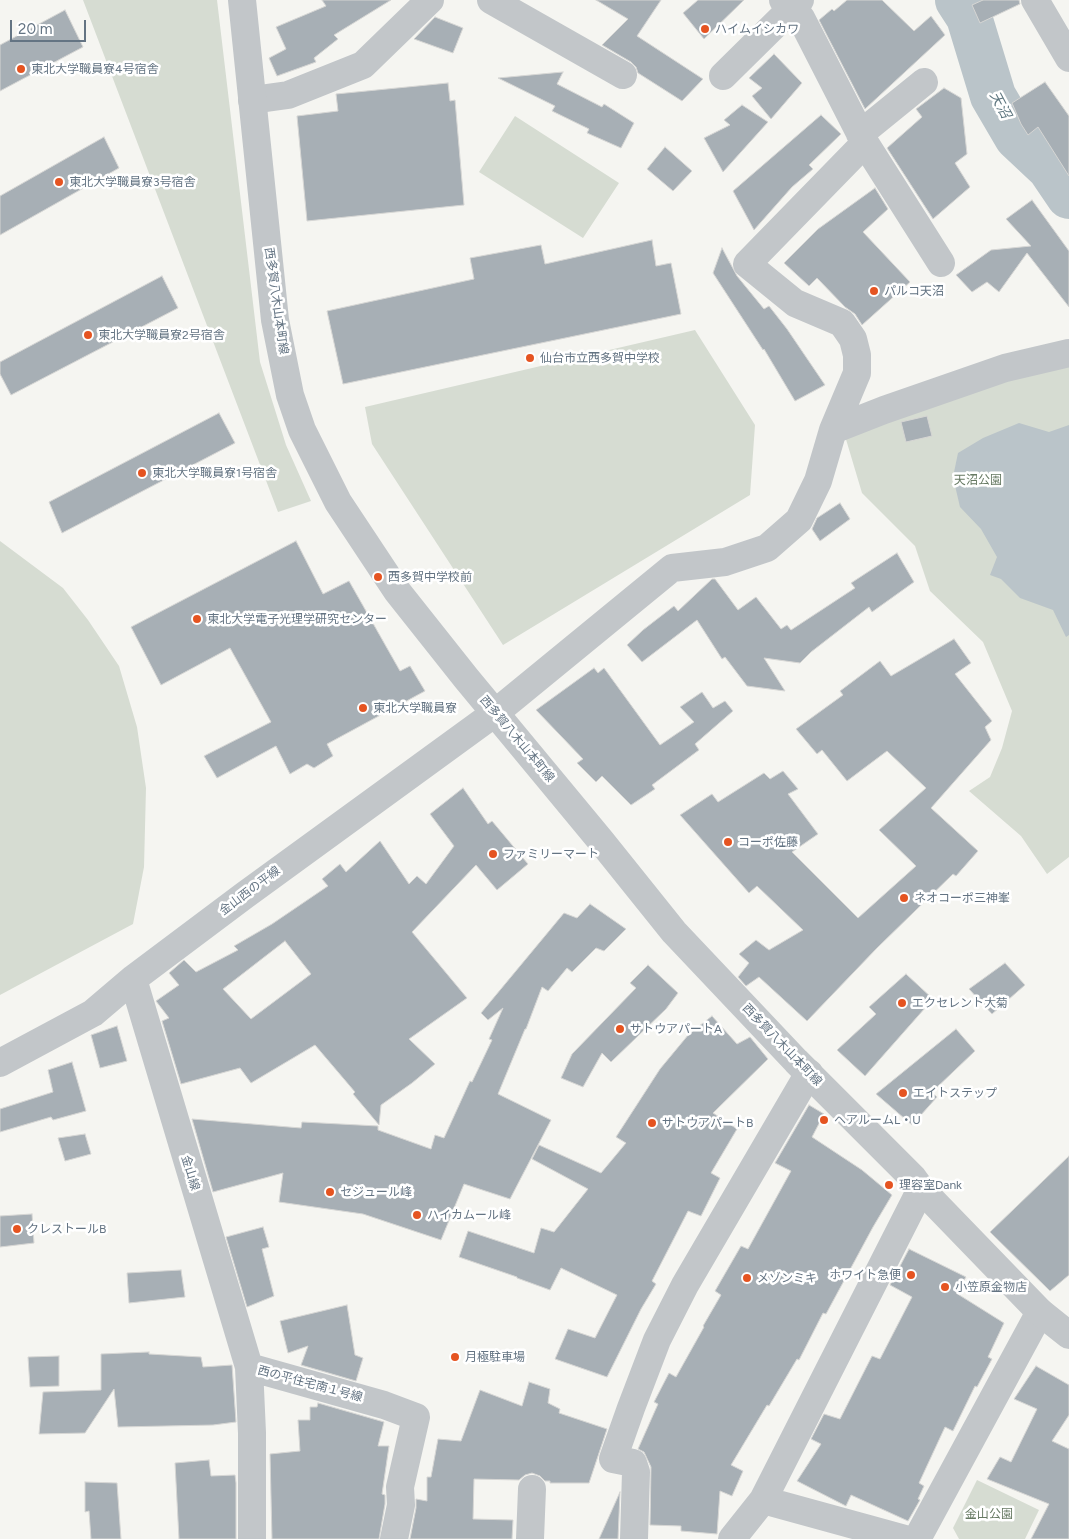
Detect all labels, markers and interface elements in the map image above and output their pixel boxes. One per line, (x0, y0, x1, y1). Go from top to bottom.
scale bar (12, 10, 89, 42)
text: 20 m (18, 20, 52, 38)
place label: ハイムイシカワ (715, 22, 799, 36)
marker: ハイムイシカワ (699, 23, 711, 35)
place label: 東北大学職員寮4号宿舎 (31, 62, 158, 76)
marker: 東北大学職員寮4号宿舎 (15, 63, 27, 75)
water label: 天沼 (986, 89, 1014, 121)
place label: 東北大学職員寮3号宿舎 (69, 175, 196, 189)
marker: 東北大学職員寮3号宿舎 (53, 176, 65, 188)
street label: 西多賀八木山本町線 (261, 247, 291, 355)
place label: パルコ天沼 (884, 284, 944, 298)
marker: パルコ天沼 (868, 285, 880, 297)
place label: 東北大学職員寮2号宿舎 (98, 328, 225, 342)
marker: 東北大学職員寮2号宿舎 (82, 329, 94, 341)
place label: 仙台市立西多賀中学校 (540, 351, 660, 365)
marker: 仙台市立西多賀中学校 (524, 352, 536, 364)
place label: 東北大学職員寮1号宿舎 (152, 466, 277, 480)
marker: 東北大学職員寮1号宿舎 (136, 467, 148, 479)
park label: 天沼公園 (954, 473, 1002, 487)
place label: 西多賀中学校前 (388, 570, 472, 584)
marker: 西多賀中学校前 (372, 571, 384, 583)
place label: 東北大学電子光理学研究センター (207, 612, 387, 626)
marker: 東北大学電子光理学研究センター (191, 613, 203, 625)
street label: 西多賀八木山本町線 (477, 693, 557, 785)
place label: 東北大学職員寮 (373, 701, 457, 715)
marker: 東北大学職員寮 (357, 702, 369, 714)
place label: コーポ佐藤 (738, 835, 798, 849)
marker: コーポ佐藤 (722, 836, 734, 848)
place label: ファミリーマート (503, 847, 599, 861)
marker: ファミリーマート (487, 848, 499, 860)
street label: 金山西の平線 (217, 864, 283, 918)
place label: ネオコーポ三神峯 (914, 891, 1010, 905)
marker: ネオコーポ三神峯 (898, 892, 910, 904)
place label: エクセレント大菊 (912, 996, 1008, 1010)
marker: エクセレント大菊 (896, 997, 908, 1009)
street label: 西多賀八木山本町線 (739, 1001, 825, 1089)
place label: サトウアパートA (630, 1022, 722, 1036)
marker: サトウアパートA (614, 1023, 626, 1035)
place label: エイトステップ (913, 1086, 997, 1100)
marker: エイトステップ (897, 1087, 909, 1099)
place label: ヘアルームL・U (834, 1113, 921, 1127)
marker: ヘアルームL・U (818, 1114, 830, 1126)
place label: サトウアパートB (662, 1116, 753, 1130)
marker: サトウアパートB (646, 1117, 658, 1129)
street label: 金山線 (178, 1154, 202, 1192)
place label: 理容室Dank (899, 1178, 962, 1192)
marker: 理容室Dank (883, 1179, 895, 1191)
place label: セジュール峰 (340, 1185, 412, 1199)
marker: セジュール峰 (324, 1186, 336, 1198)
place label: ハイカムール峰 (427, 1208, 511, 1222)
marker: ハイカムール峰 (411, 1209, 423, 1221)
place label: クレストールB (27, 1222, 106, 1236)
marker: クレストールB (11, 1223, 23, 1235)
place label: ホワイト急便 (829, 1268, 901, 1282)
marker: ホワイト急便 (905, 1269, 917, 1281)
place label: メゾンミキ (757, 1271, 817, 1285)
marker: メゾンミキ (741, 1272, 753, 1284)
place label: 小笠原金物店 (955, 1280, 1027, 1294)
marker: 小笠原金物店 (939, 1281, 951, 1293)
place label: 月極駐車場 (465, 1350, 525, 1364)
marker: 月極駐車場 (449, 1351, 461, 1363)
street label: 西の平住宅南１号線 (256, 1363, 364, 1405)
park label: 金山公園 (965, 1507, 1013, 1521)

